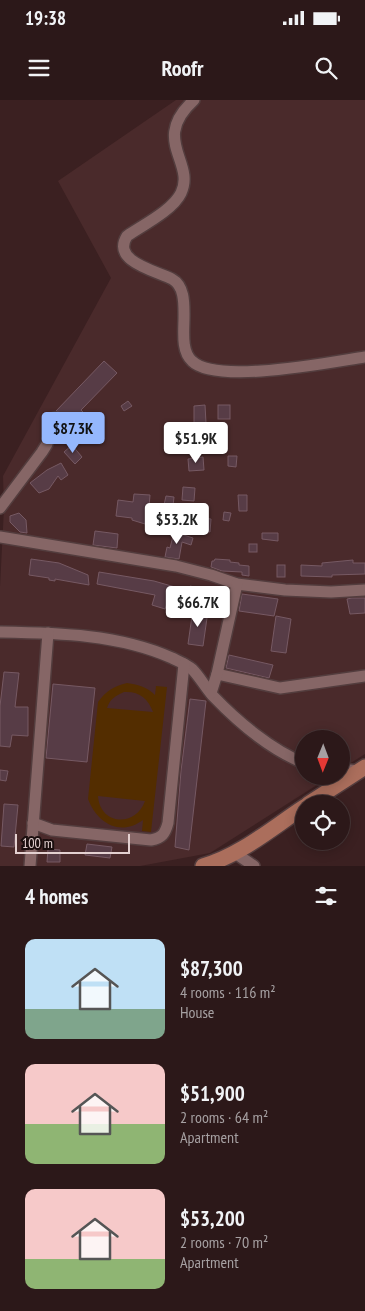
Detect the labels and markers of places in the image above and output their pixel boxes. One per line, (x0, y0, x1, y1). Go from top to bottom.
pin: $87.3K (32, 412, 114, 454)
pin: $51.9K (155, 422, 237, 464)
pin: $53.2K (136, 502, 218, 545)
pin: $66.7K (157, 586, 239, 628)

